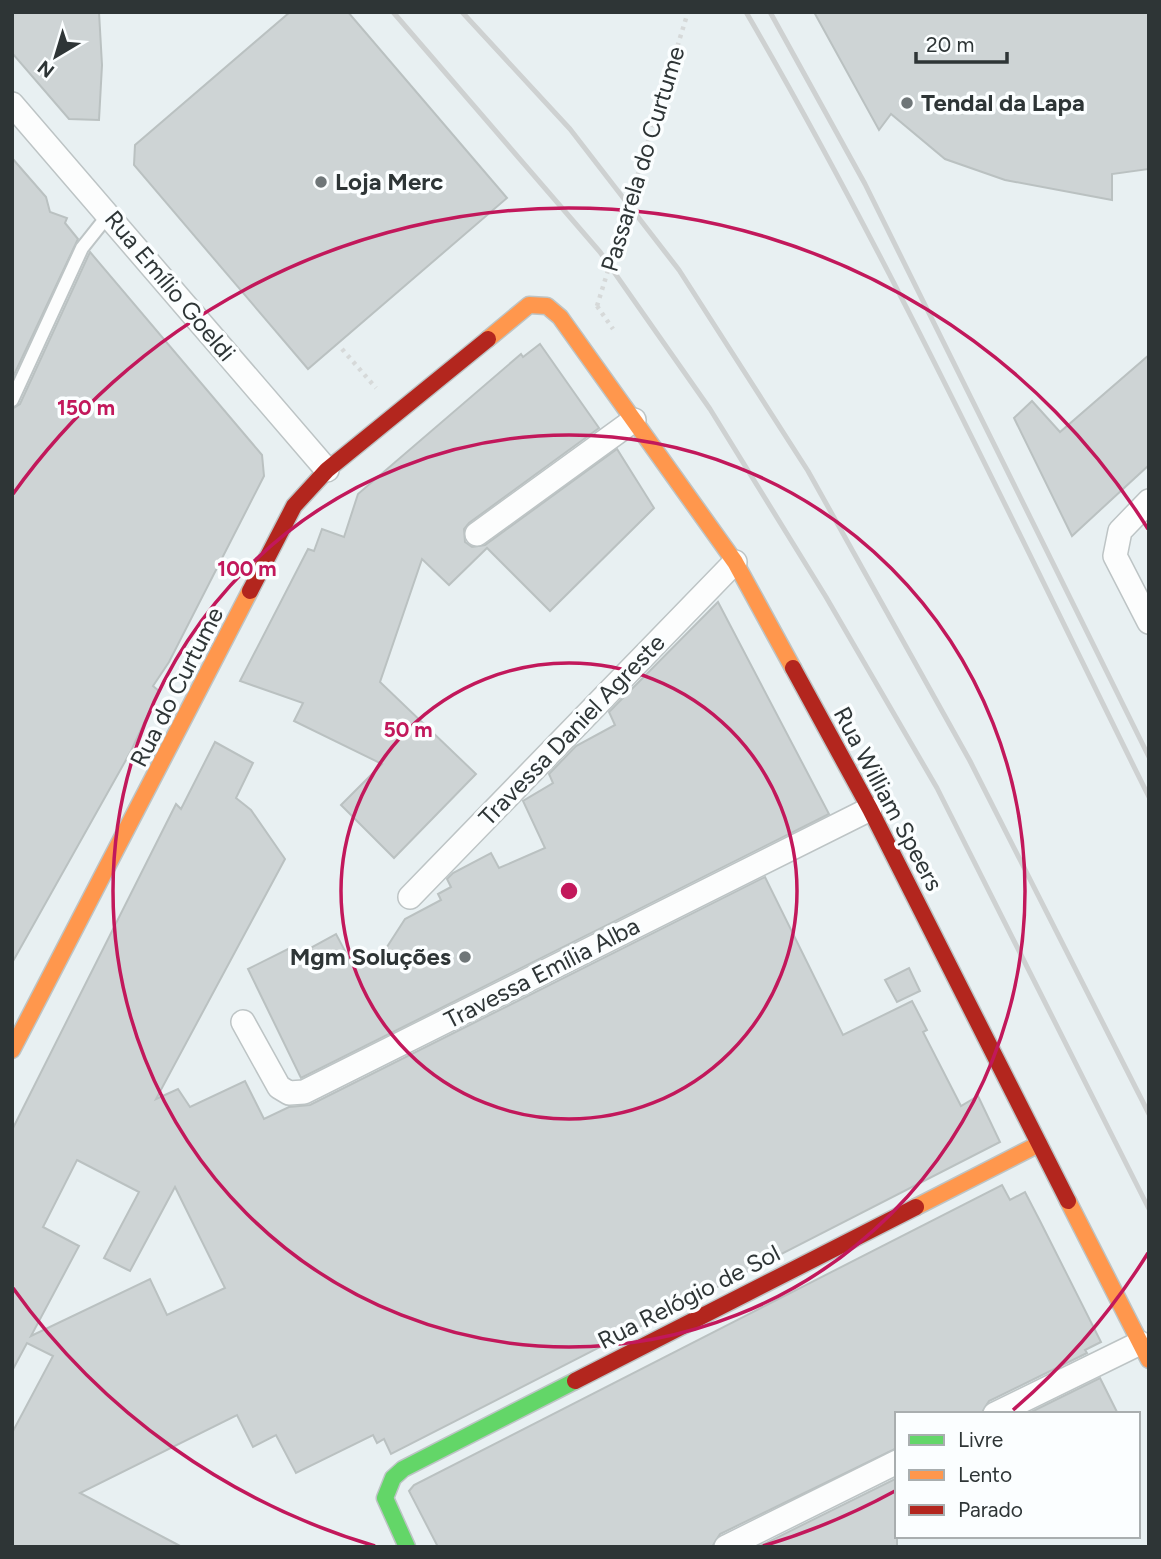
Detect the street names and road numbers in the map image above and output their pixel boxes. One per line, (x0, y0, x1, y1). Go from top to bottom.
street label: Passarela do Curtume (594, 43, 691, 275)
street label: Rua Emílio Goeldi (99, 204, 242, 367)
street label: Rua do Curtume (124, 602, 229, 771)
street label: Travessa Daniel Agreste (473, 628, 671, 831)
street label: Rua William Speers (828, 702, 949, 896)
street label: Travessa Emília Alba (439, 911, 644, 1034)
street label: Rua Relógio de Sol (593, 1238, 785, 1355)

